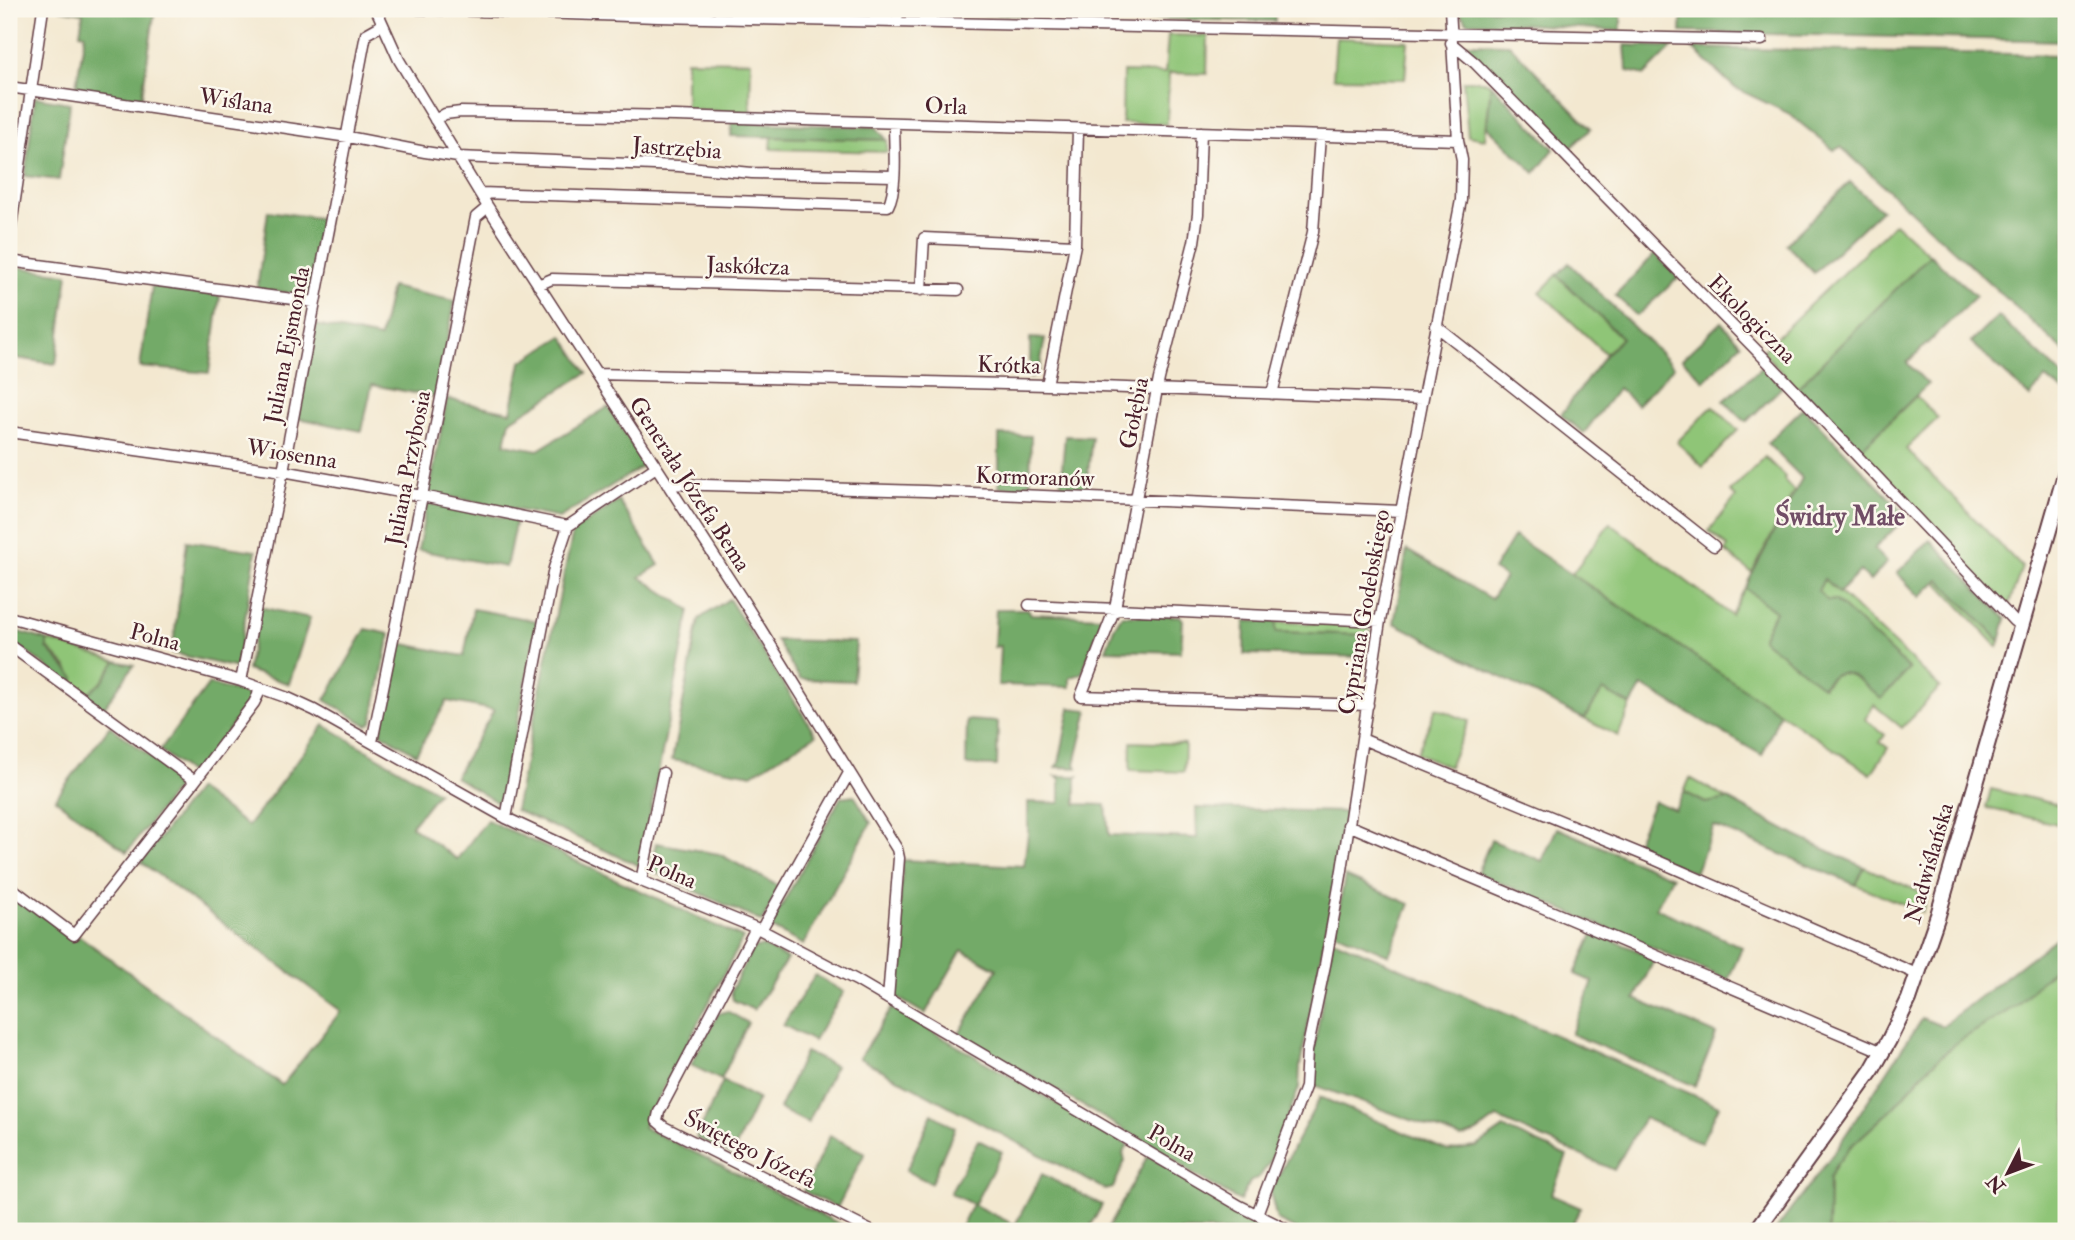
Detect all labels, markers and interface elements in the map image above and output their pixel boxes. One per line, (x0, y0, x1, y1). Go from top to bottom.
street label: Wiślana (196, 81, 275, 121)
street label: Orla (924, 91, 968, 121)
street label: Jastrzębia (630, 130, 723, 166)
street label: Jaskółcza (705, 250, 791, 282)
street label: Juliana Ejsmonda (257, 263, 317, 427)
street label: Ekologiczna (1701, 268, 1803, 370)
street label: Krótka (977, 349, 1042, 381)
street label: Gołębia (1113, 374, 1155, 451)
street label: Juliana Przybosia (379, 388, 437, 549)
street label: Generała Józefa Bema (623, 391, 758, 578)
street label: Wiosenna (244, 432, 340, 476)
street label: Kormoranów (975, 460, 1096, 494)
district label: Świdry Małe (1775, 498, 1905, 534)
street label: Cypriana Godebskiego (1332, 507, 1397, 717)
street label: Polna (127, 616, 184, 658)
street label: Nadwiślańska (1898, 799, 1960, 927)
street label: Polna (643, 849, 702, 896)
street label: Świętego Józefa (679, 1103, 821, 1195)
street label: Polna (1143, 1118, 1202, 1169)
north arrow (1974, 1138, 2044, 1208)
text: N (1981, 1169, 2011, 1199)

